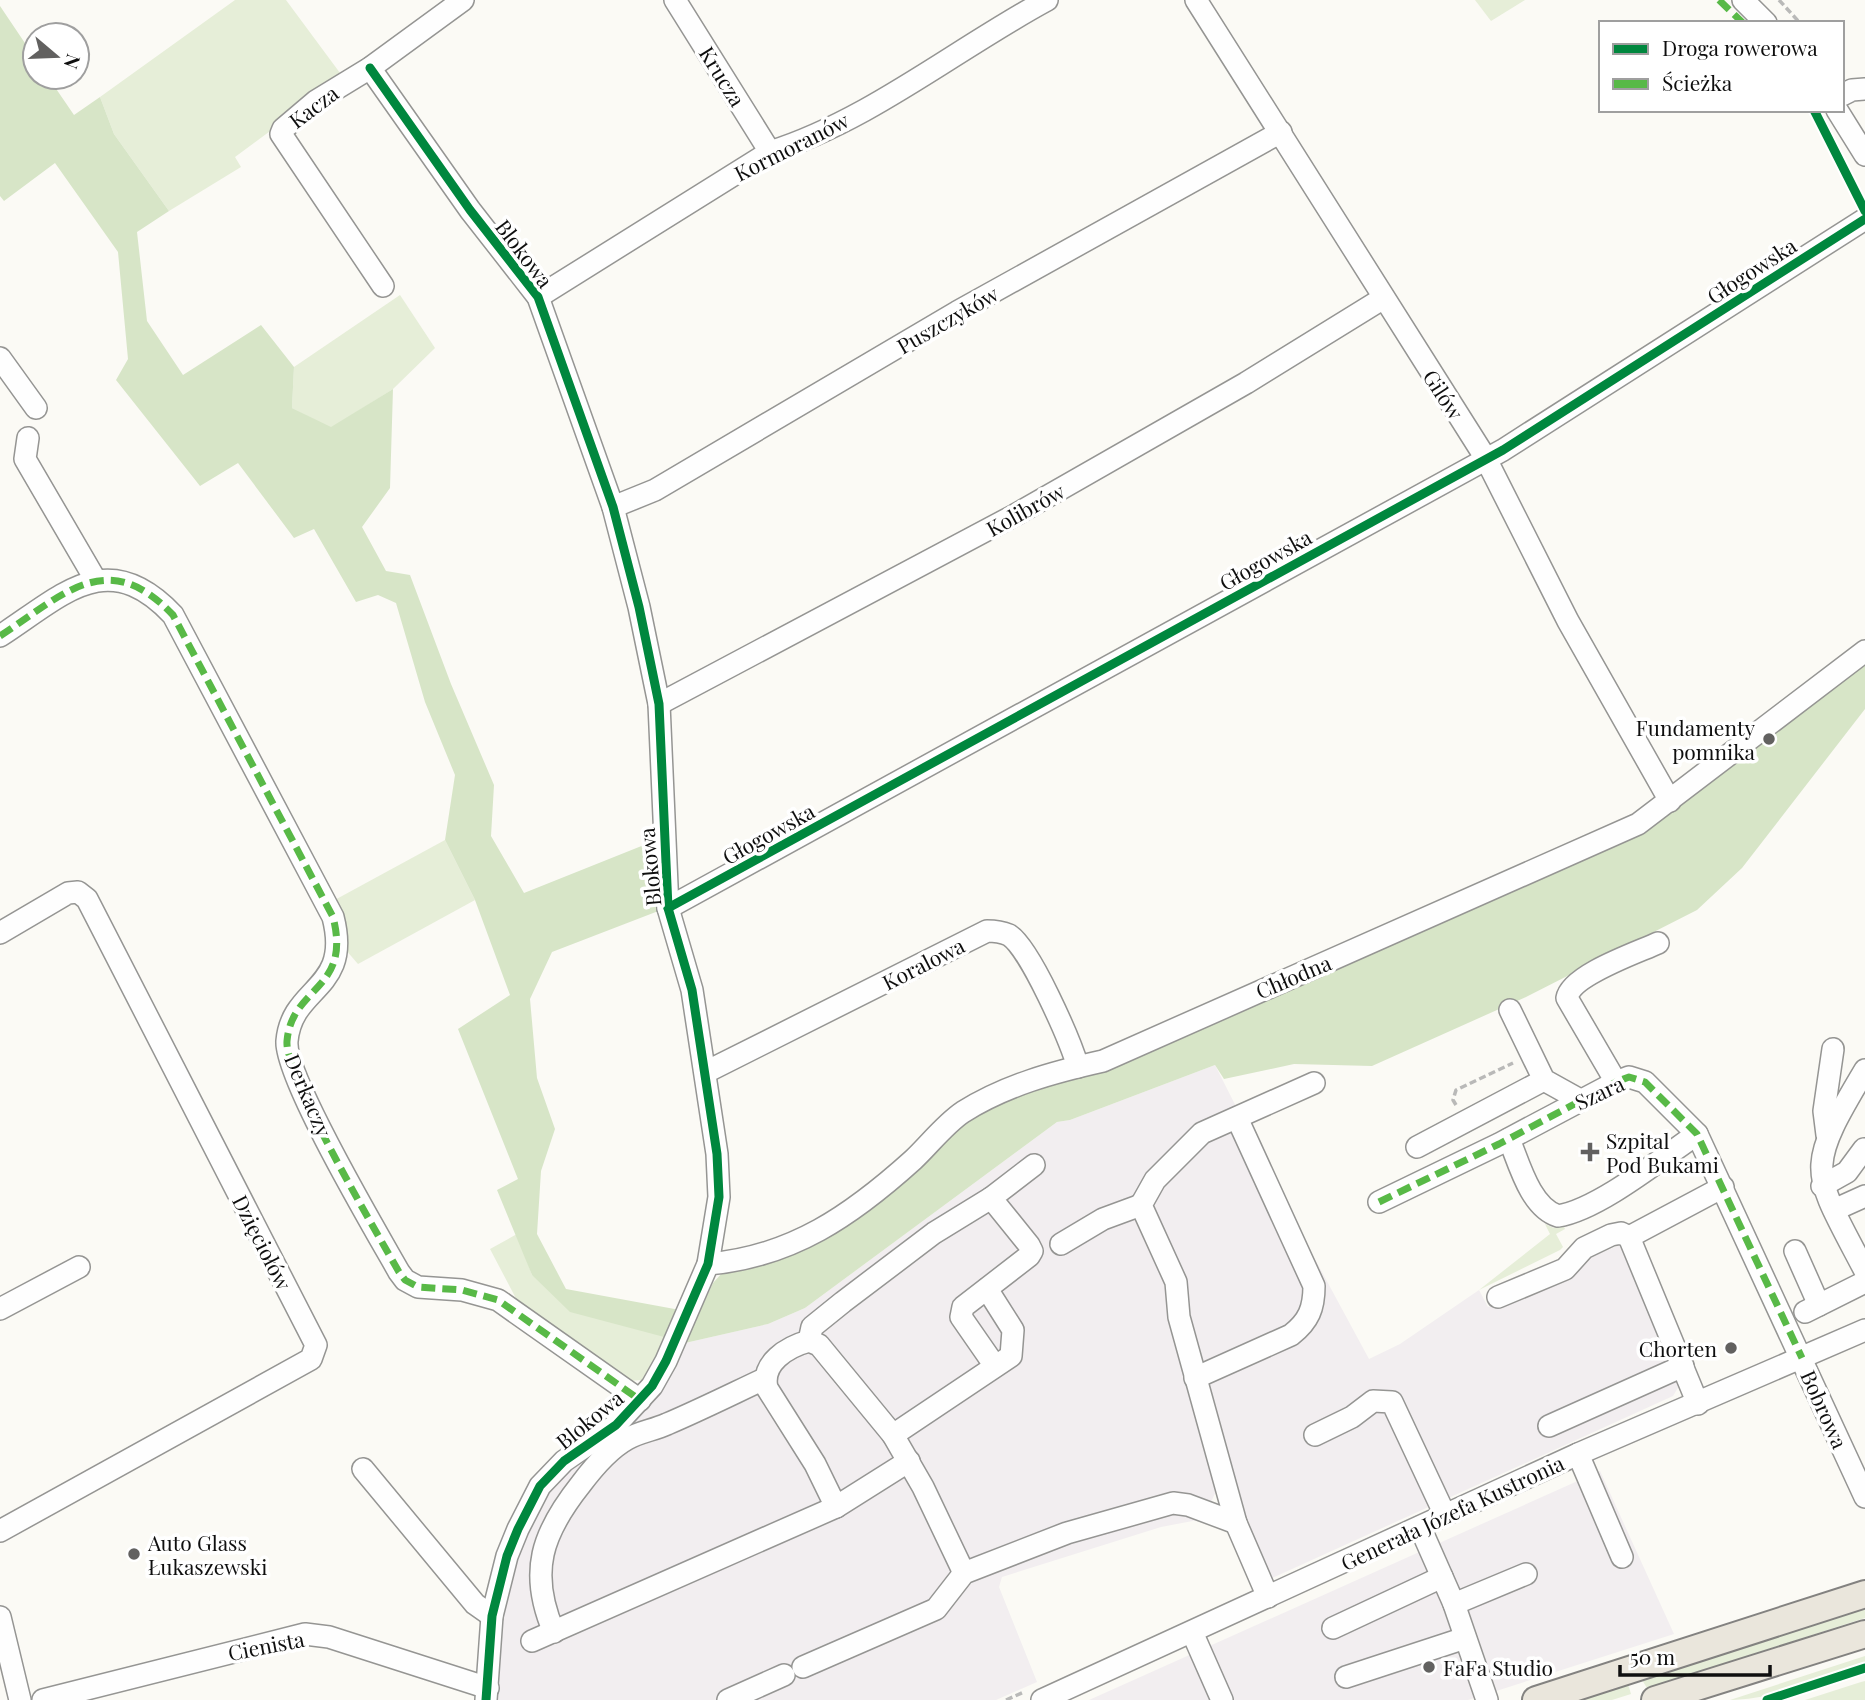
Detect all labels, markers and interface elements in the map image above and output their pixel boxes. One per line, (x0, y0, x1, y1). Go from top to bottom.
north arrow (21, 21, 91, 91)
legend (1599, 21, 1844, 112)
text: Droga rowerowa (1662, 33, 1818, 61)
street label: Krucza (694, 41, 753, 112)
text: N (58, 51, 88, 73)
text: Ścieżka (1662, 68, 1733, 96)
street label: Kacza (283, 78, 344, 134)
street label: Kormoranów (729, 105, 854, 187)
street label: Blokowa (490, 213, 560, 293)
street label: Głogowska (1701, 230, 1802, 309)
street label: Puszczyków (891, 278, 1003, 359)
street label: Gilów (1417, 364, 1471, 425)
street label: Kolibrów (981, 476, 1070, 542)
street label: Głogowska (1214, 522, 1317, 596)
place label: Fundamenty pomnika (1636, 713, 1756, 765)
marker: Fundamenty pomnika (1761, 731, 1777, 747)
street label: Głogowska (717, 796, 820, 870)
street label: Blokowa (632, 826, 666, 907)
street label: Koralowa (877, 930, 969, 996)
street label: Chłodna (1251, 947, 1335, 1004)
street label: Derkaczy (279, 1049, 339, 1141)
street label: Szara (1570, 1068, 1629, 1116)
place label: Szpital Pod Bukami (1606, 1126, 1719, 1178)
marker: Szpital Pod Bukami (1580, 1142, 1600, 1162)
street label: Dzięciołów (227, 1190, 299, 1295)
place label: Chorten (1639, 1334, 1717, 1362)
marker: Chorten (1723, 1340, 1739, 1356)
street label: Bobrowa (1795, 1365, 1855, 1453)
street label: Blokowa (550, 1383, 629, 1455)
street label: Generała Józefa Kustronia (1336, 1448, 1569, 1576)
place label: Auto Glass Łukaszewski (147, 1528, 267, 1580)
marker: Auto Glass Łukaszewski (126, 1546, 142, 1562)
street label: Cienista (225, 1624, 307, 1666)
scale bar (1620, 1634, 1770, 1678)
text: 50 m (1630, 1642, 1676, 1670)
place label: FaFa Studio (1443, 1653, 1553, 1681)
marker: FaFa Studio (1421, 1659, 1437, 1675)

